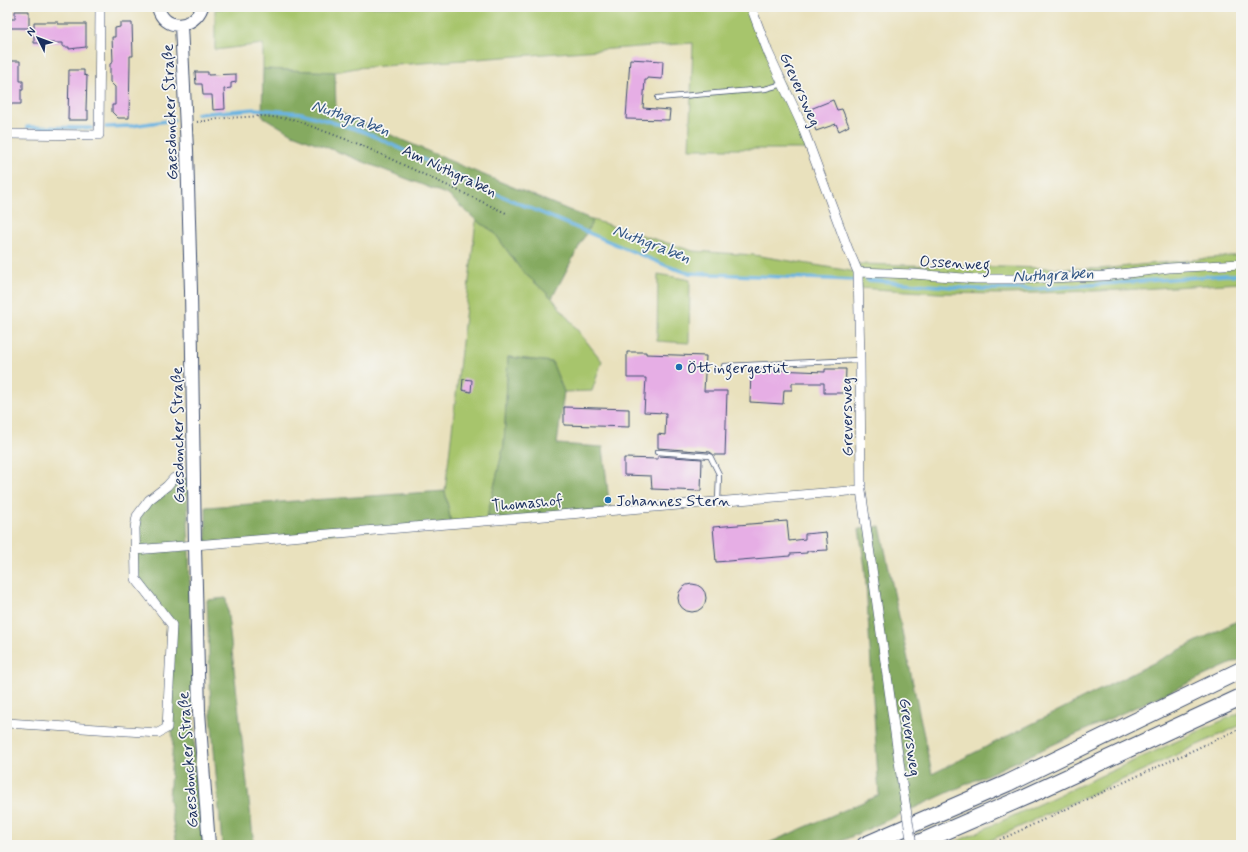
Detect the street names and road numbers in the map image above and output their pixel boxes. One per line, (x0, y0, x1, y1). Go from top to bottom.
street label: Gaesdoncker Straße (158, 43, 183, 181)
street label: Greversweg (774, 49, 825, 130)
street label: Am Nuthgraben (399, 140, 500, 202)
street label: Ossenweg (919, 251, 991, 277)
street label: Gaesdoncker Straße (167, 366, 190, 503)
street label: Greversweg (836, 377, 859, 457)
street label: Thomashof (491, 490, 564, 517)
street label: Gaesdoncker Straße (173, 691, 204, 829)
street label: Greversweg (894, 697, 925, 778)

